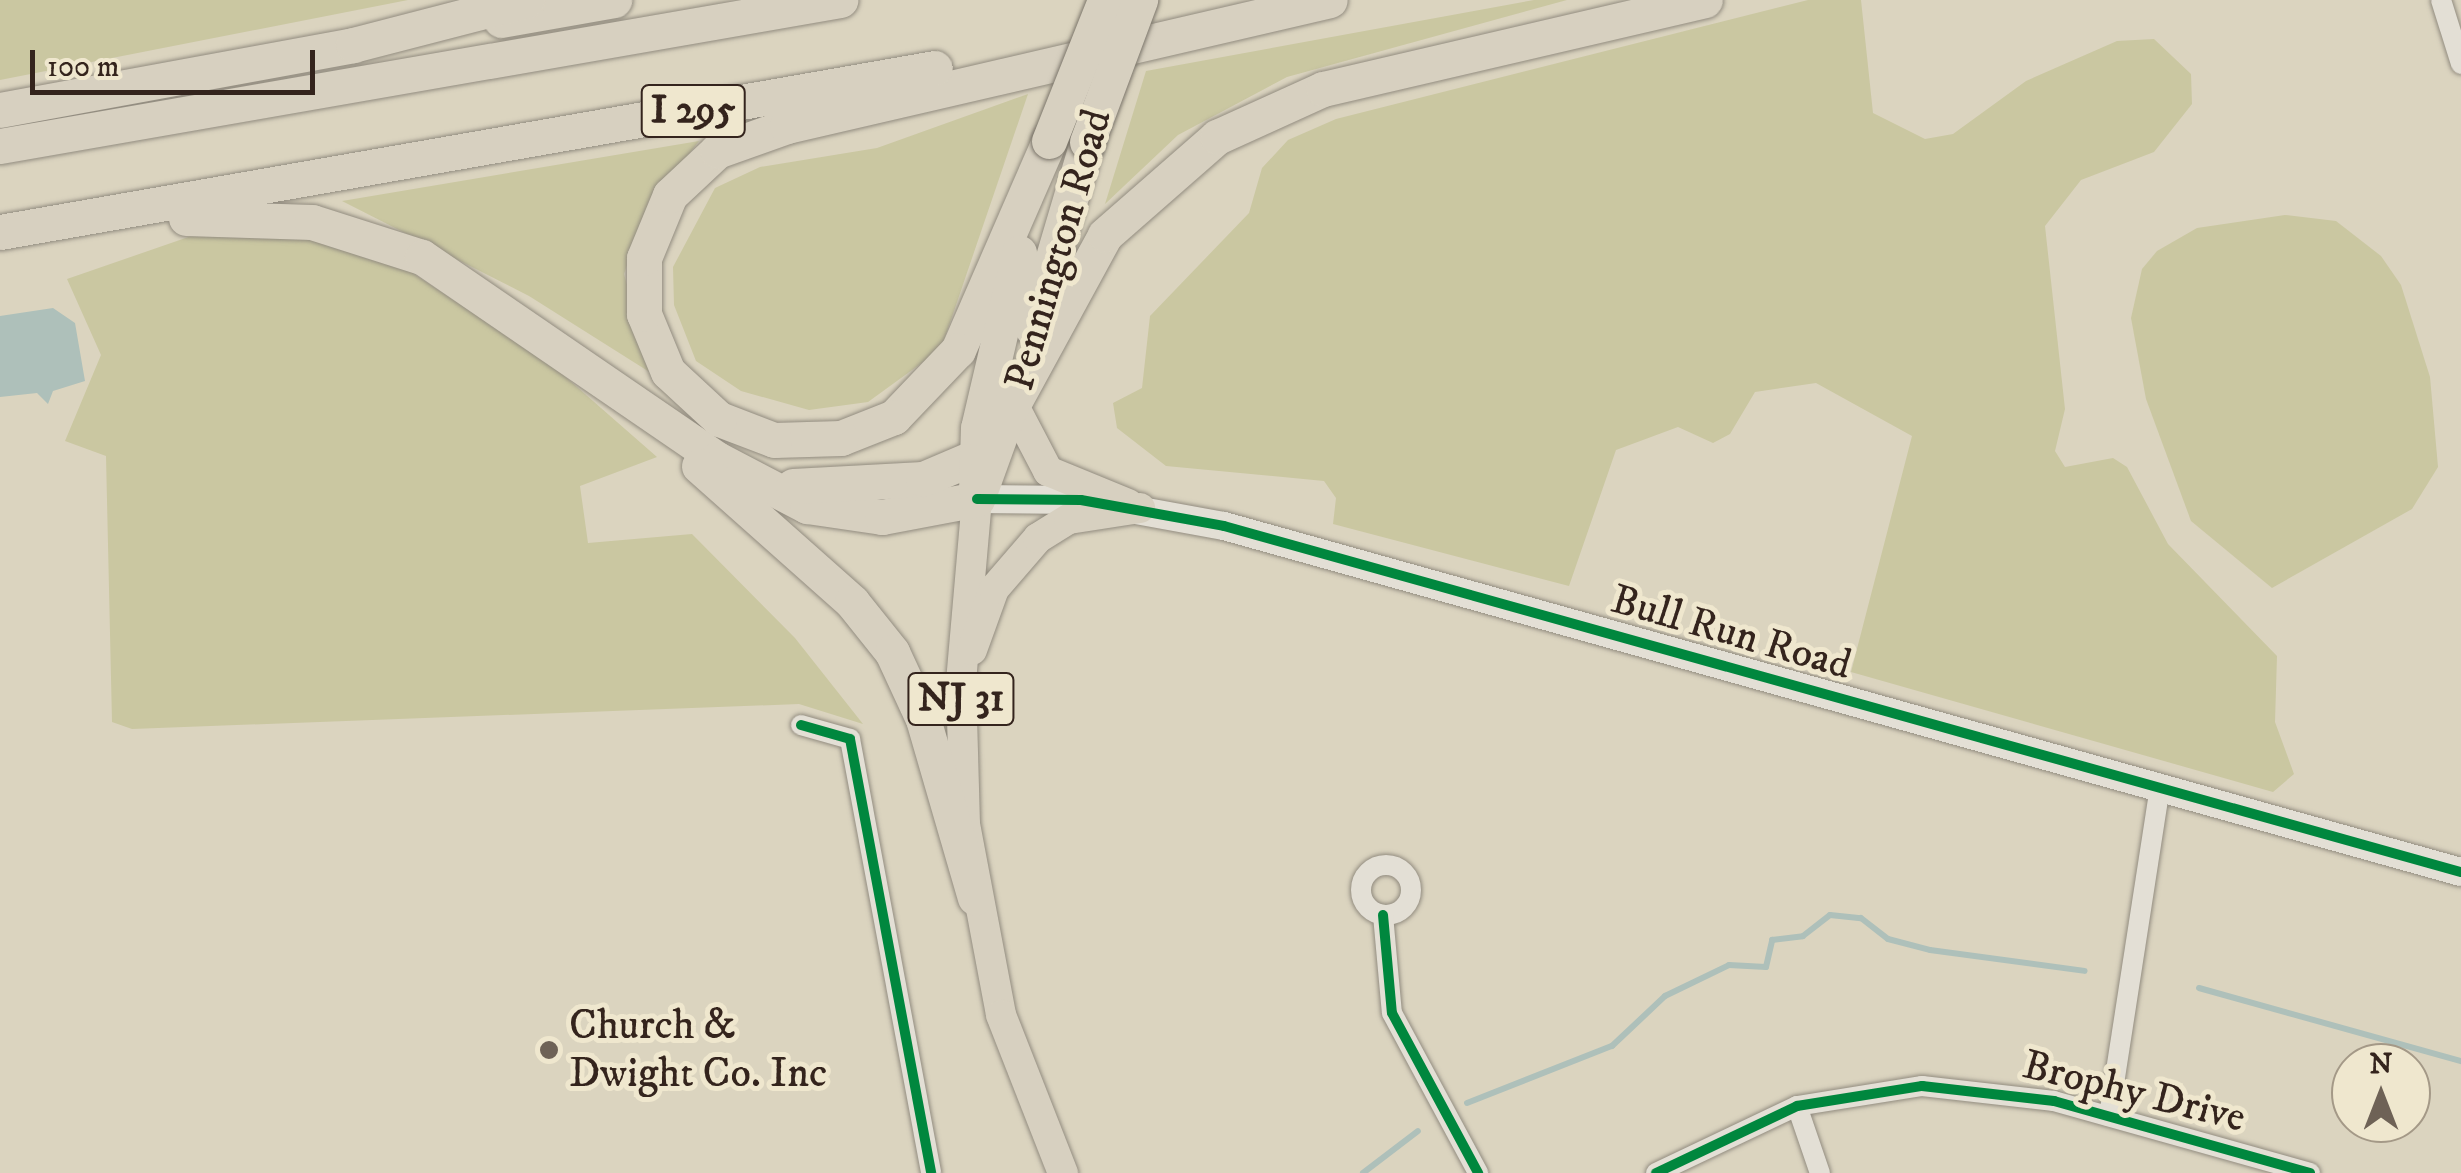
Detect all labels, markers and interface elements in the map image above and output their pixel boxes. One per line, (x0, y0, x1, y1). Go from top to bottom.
scale bar (35, 30, 320, 92)
text: 100 m (47, 49, 119, 86)
road number: I 295 (640, 76, 746, 146)
street label: Pennington Road (995, 104, 1123, 396)
street label: Bull Run Road (1605, 575, 1857, 691)
road number: NJ 31 (906, 664, 1016, 734)
place label: Church & Dwight Co. Inc (569, 1001, 827, 1100)
marker: Church & Dwight Co. Inc (538, 1039, 560, 1061)
street label: Brophy Drive (2018, 1040, 2250, 1144)
north arrow (2331, 1043, 2431, 1143)
text: N (2370, 1047, 2392, 1082)

